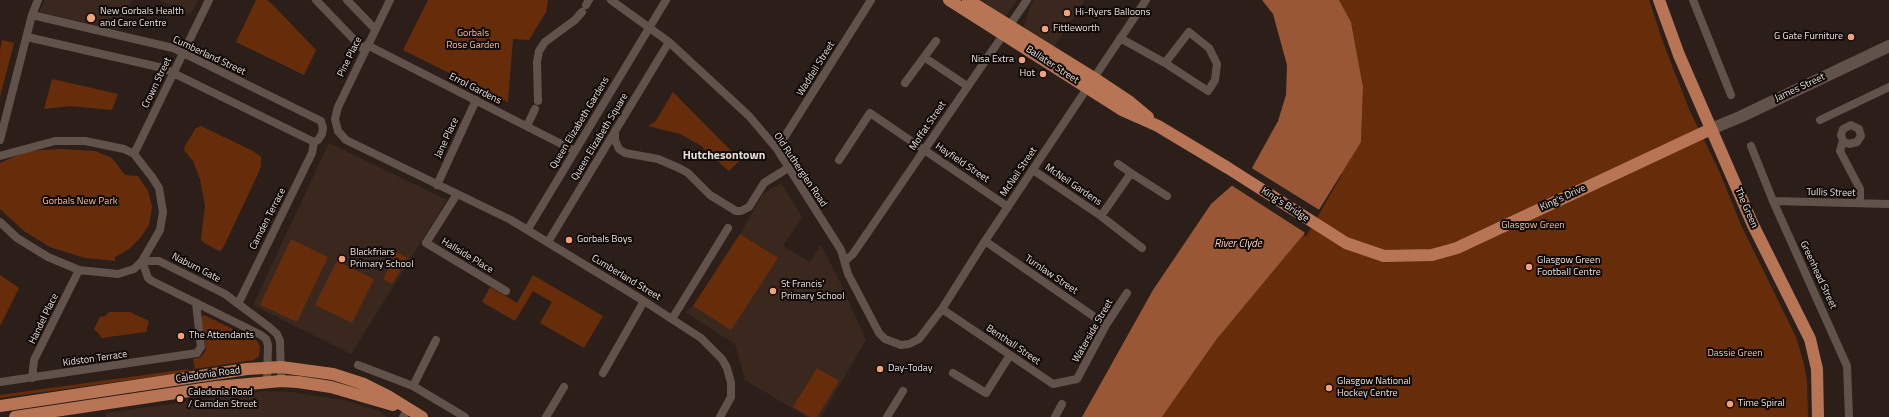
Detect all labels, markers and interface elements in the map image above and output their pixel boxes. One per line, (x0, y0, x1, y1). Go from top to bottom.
place label: New Gorbals Health and Care Centre (100, 6, 184, 30)
place label: Hi-flyers Balloons (1075, 7, 1150, 19)
marker: Hi-flyers Balloons (1062, 8, 1072, 18)
marker: New Gorbals Health and Care Centre (85, 12, 97, 24)
place label: Fittleworth (1053, 23, 1100, 35)
marker: Fittleworth (1040, 24, 1050, 34)
park label: Gorbals Rose Garden (446, 28, 500, 52)
place label: G Gate Furniture (1774, 31, 1843, 43)
marker: G Gate Furniture (1846, 32, 1856, 42)
street label: Cumberland Street (171, 34, 247, 78)
street label: Pine Place (335, 35, 365, 79)
street label: Waddell Street (794, 40, 838, 98)
street label: Ballater Street (1023, 43, 1081, 87)
place label: Nisa Extra (971, 54, 1014, 66)
marker: Nisa Extra (1017, 55, 1027, 65)
street label: Crown Street (140, 56, 174, 110)
place label: Hot (1020, 68, 1035, 80)
marker: Hot (1038, 69, 1048, 79)
street label: Errol Gardens (447, 71, 503, 107)
street label: James Street (1773, 71, 1827, 105)
street label: Queen Elizabeth Gardens (548, 75, 612, 171)
street label: Queen Elizabeth Square (569, 91, 631, 183)
street label: Moffat Street (907, 99, 949, 153)
street label: Jane Place (432, 116, 462, 160)
street label: Old Rutherglen Road (771, 131, 829, 209)
street label: Hayfield Street (933, 141, 991, 185)
street label: McNeil Street (998, 145, 1040, 199)
district label: Hutchesontown (683, 149, 765, 163)
street label: McNeil Gardens (1042, 162, 1104, 208)
street label: King's Drive (1538, 182, 1588, 214)
street label: King's Bridge (1259, 185, 1311, 225)
street label: Camden Terrace (247, 186, 289, 252)
street label: The Green (1732, 186, 1760, 230)
street label: Tullis Street (1806, 187, 1856, 199)
park label: Gorbals New Park (43, 196, 117, 208)
park label: Glasgow Green (1501, 220, 1565, 232)
place label: Gorbals Boys (577, 234, 632, 246)
marker: Gorbals Boys (564, 235, 574, 245)
street label: Hallside Place (439, 236, 495, 276)
water label: River Clyde (1214, 237, 1262, 251)
street label: Greenhead Street (1797, 239, 1839, 311)
place label: Blackfriars Primary School (350, 247, 413, 270)
street label: Naburn Gate (170, 251, 222, 285)
street label: Cumberland Street (589, 253, 663, 303)
street label: Turnlaw Street (1022, 253, 1080, 297)
marker: Blackfriars Primary School (337, 254, 347, 264)
place label: Glasgow Green Football Centre (1537, 255, 1601, 278)
marker: Glasgow Green Football Centre (1524, 262, 1534, 272)
place label: St Francis' Primary School (781, 279, 844, 302)
marker: St Francis' Primary School (768, 286, 778, 296)
street label: Handel Place (27, 292, 61, 346)
street label: Waterside Street (1070, 297, 1116, 365)
street label: Benthall Street (984, 322, 1042, 368)
place label: The Attendants (189, 330, 254, 342)
marker: The Attendants (176, 331, 186, 341)
park label: Dassie Green (1707, 348, 1763, 360)
street label: Kidston Terrace (62, 349, 128, 369)
place label: Day-Today (888, 363, 933, 375)
marker: Day-Today (875, 364, 885, 374)
street label: Caledonia Road (175, 365, 241, 385)
place label: Glasgow National Hockey Centre (1337, 376, 1411, 400)
marker: Glasgow National Hockey Centre (1324, 383, 1334, 393)
place label: Caledonia Road / Camden Street (188, 387, 257, 410)
marker: Caledonia Road / Camden Street (175, 394, 185, 404)
place label: Time Spiral (1738, 398, 1785, 410)
marker: Time Spiral (1725, 399, 1735, 409)

